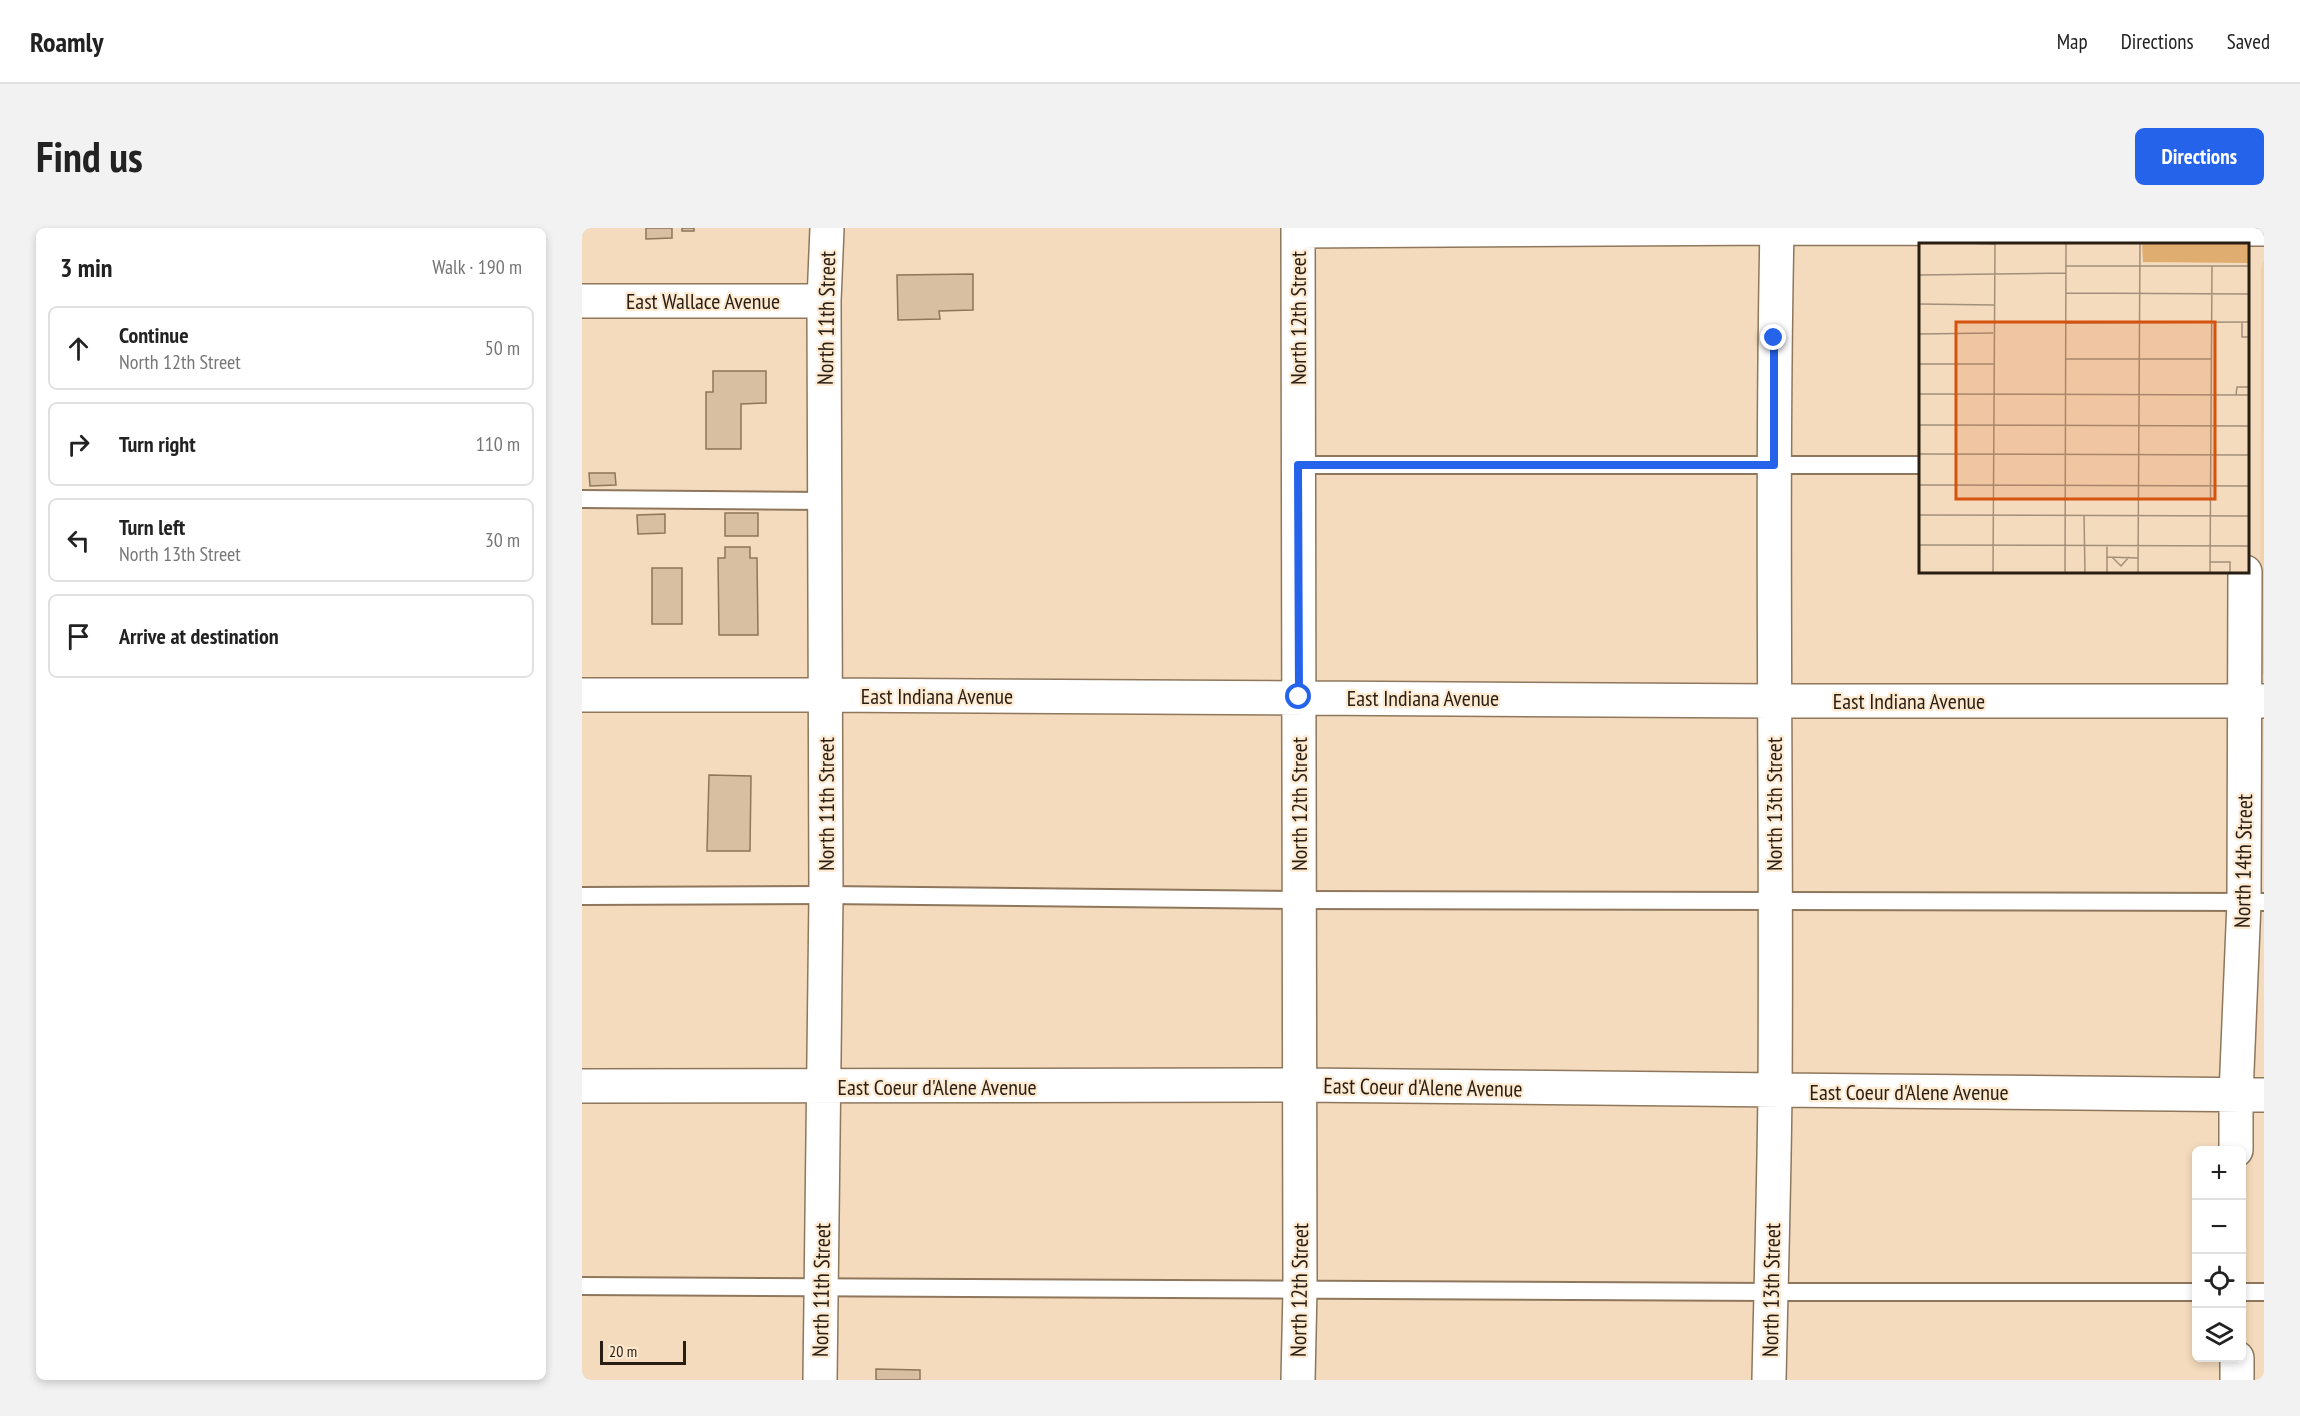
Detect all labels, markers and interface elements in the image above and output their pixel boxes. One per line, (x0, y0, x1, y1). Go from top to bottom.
text: Roamly (30, 23, 104, 60)
text: Map (2057, 28, 2088, 55)
text: Directions (2121, 28, 2194, 55)
text: Saved (2227, 28, 2270, 55)
button: Directions (2135, 128, 2264, 185)
text: Find us (36, 129, 143, 184)
inset map (1919, 243, 2249, 573)
text: 3 min (60, 251, 113, 284)
street label: North 11th Street (811, 251, 841, 385)
street label: North 12th Street (1284, 251, 1312, 385)
text: Walk · 190 m (432, 254, 522, 280)
street label: East Wallace Avenue (626, 287, 780, 315)
text: Continue (119, 321, 189, 349)
route end (1760, 324, 1786, 350)
icon: ahead (62, 332, 95, 365)
text: 50 m (485, 335, 520, 361)
text: North 12th Street (119, 349, 241, 375)
icon: right (62, 428, 95, 461)
text: Turn right (119, 430, 196, 458)
text: 110 m (476, 431, 520, 457)
text: Turn left (119, 513, 185, 541)
icon: left (62, 524, 95, 557)
text: 30 m (485, 527, 520, 553)
text: North 13th Street (119, 541, 241, 567)
icon: arrive (62, 620, 95, 653)
text: Arrive at destination (119, 622, 279, 650)
street label: East Indiana Avenue (861, 682, 1013, 710)
route start (1285, 683, 1311, 709)
street label: East Indiana Avenue (1347, 684, 1499, 712)
street label: East Indiana Avenue (1833, 687, 1985, 715)
street label: North 11th Street (812, 737, 840, 871)
street label: North 12th Street (1285, 737, 1313, 871)
street label: North 13th Street (1760, 737, 1788, 871)
street label: North 14th Street (2228, 794, 2258, 928)
street label: East Coeur d'Alene Avenue (1323, 1071, 1523, 1103)
street label: East Coeur d'Alene Avenue (837, 1073, 1037, 1101)
street label: East Coeur d'Alene Avenue (1809, 1078, 2009, 1106)
map controls (2192, 1146, 2246, 1362)
button: + (2192, 1146, 2246, 1200)
button: − (2192, 1200, 2246, 1254)
street label: North 11th Street (806, 1223, 836, 1357)
street label: North 12th Street (1284, 1223, 1314, 1357)
street label: North 13th Street (1756, 1223, 1786, 1357)
button: locate (2192, 1254, 2246, 1308)
button: layers (2192, 1308, 2246, 1362)
scale bar (600, 1338, 686, 1366)
text: 20 m (609, 1341, 637, 1361)

